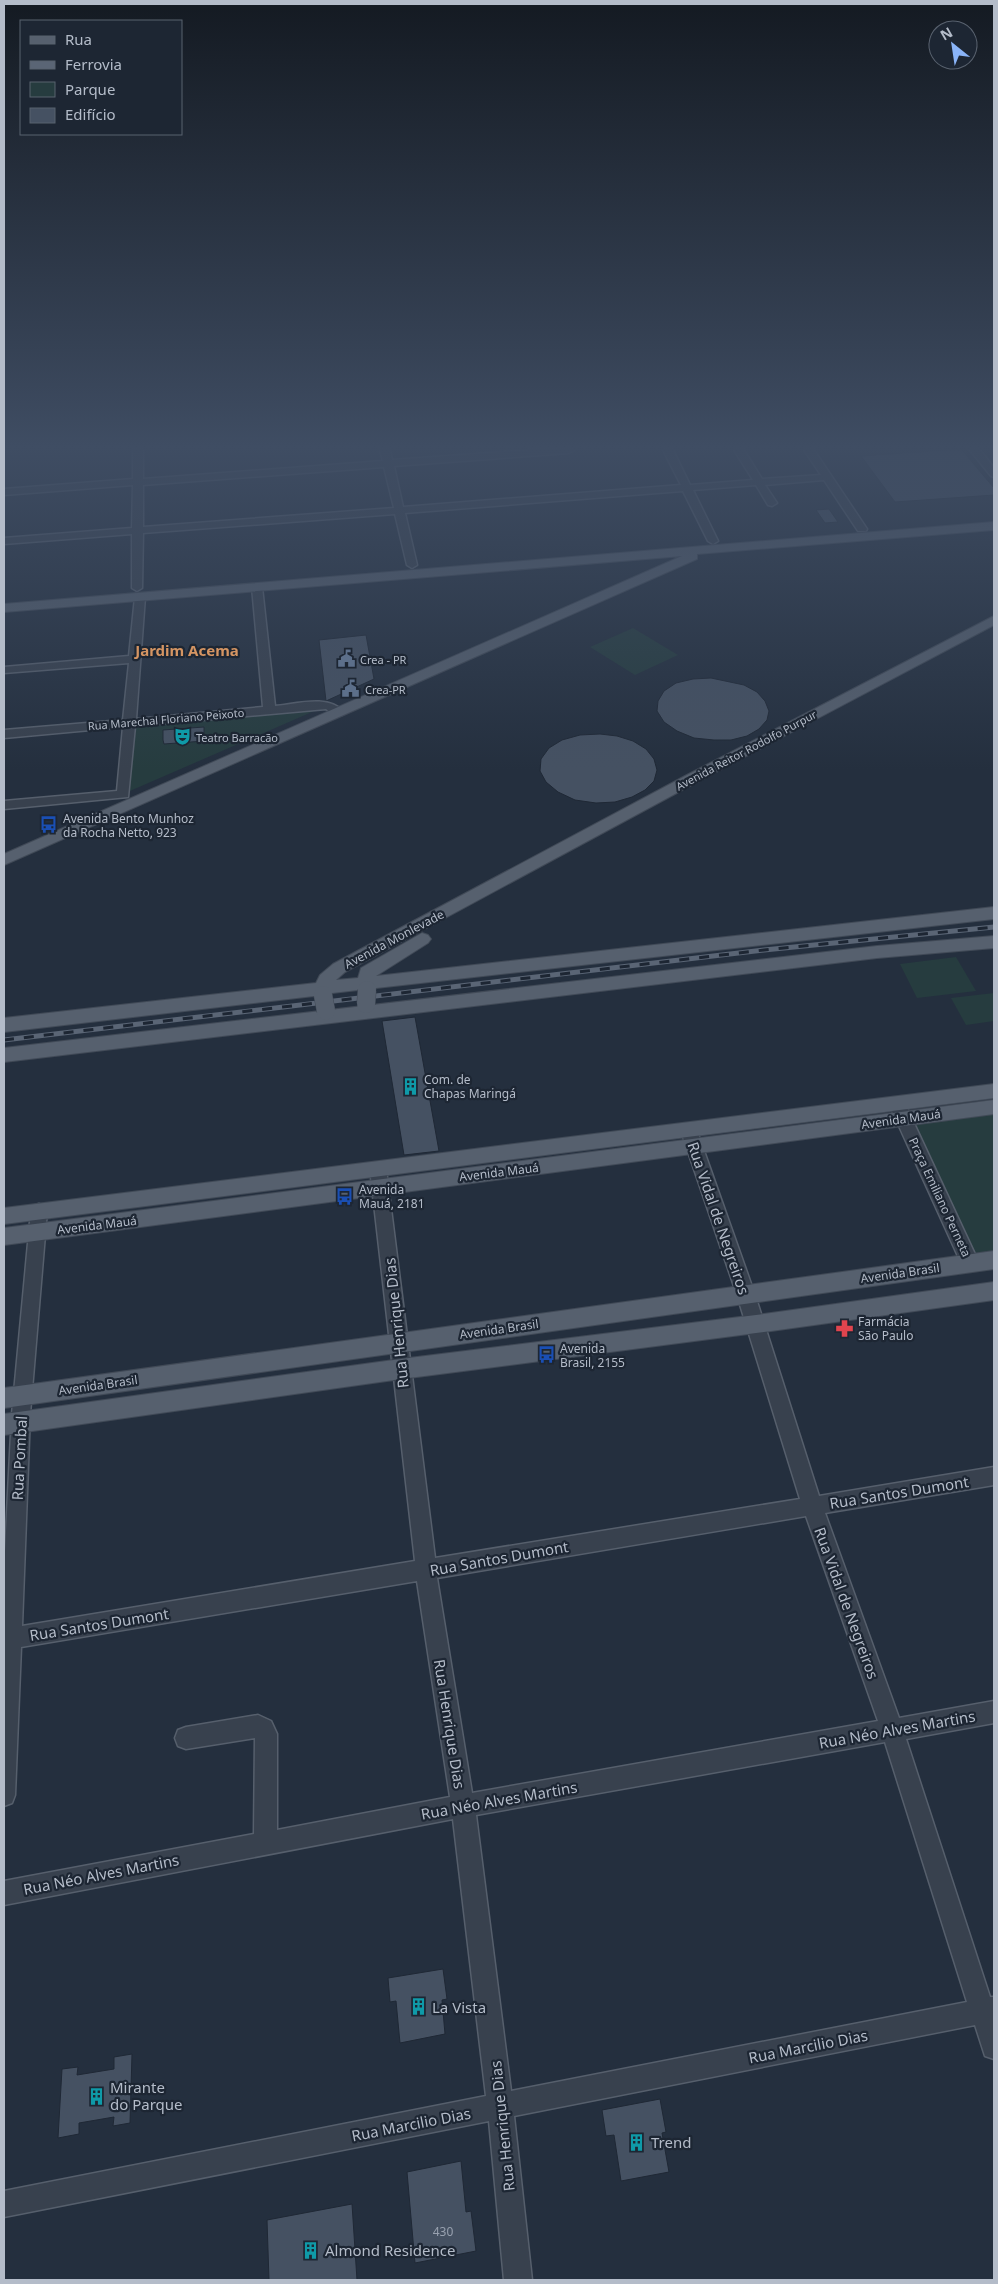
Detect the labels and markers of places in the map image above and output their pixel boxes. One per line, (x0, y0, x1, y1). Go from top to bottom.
public building icon: Crea - PR (336, 649, 356, 669)
place label: Crea - PR (360, 652, 407, 667)
public building icon: Crea-PR (341, 679, 361, 699)
place label: Crea-PR (365, 682, 406, 697)
theatre icon: Teatro Barracão (172, 727, 192, 747)
place label: Teatro Barracão (196, 730, 278, 745)
place label: Avenida Bento Munhoz da Rocha Netto, 923 (63, 810, 194, 841)
bus stop icon: Avenida Bento Munhoz da Rocha Netto, 923 (39, 815, 59, 835)
place label: Com. de Chapas Maringá (424, 1071, 516, 1102)
building icon: Com. de Chapas Maringá (400, 1076, 420, 1096)
place label: Avenida Mauá, 2181 (359, 1181, 425, 1212)
bus stop icon: Avenida Mauá, 2181 (335, 1186, 355, 1206)
place label: Farmácia São Paulo (858, 1313, 913, 1344)
pharmacy icon: Farmácia São Paulo (834, 1318, 854, 1338)
place label: Avenida Brasil, 2155 (560, 1340, 625, 1371)
bus stop icon: Avenida Brasil, 2155 (536, 1345, 556, 1365)
building icon: La Vista (408, 1997, 428, 2017)
place label: La Vista (432, 1997, 486, 2017)
place label: Mirante do Parque (110, 2077, 183, 2114)
building icon: Mirante do Parque (86, 2086, 106, 2106)
building icon: Trend (627, 2132, 647, 2152)
place label: Trend (651, 2132, 691, 2152)
building icon: Almond Residence (301, 2240, 321, 2260)
place label: Almond Residence (325, 2240, 455, 2260)

